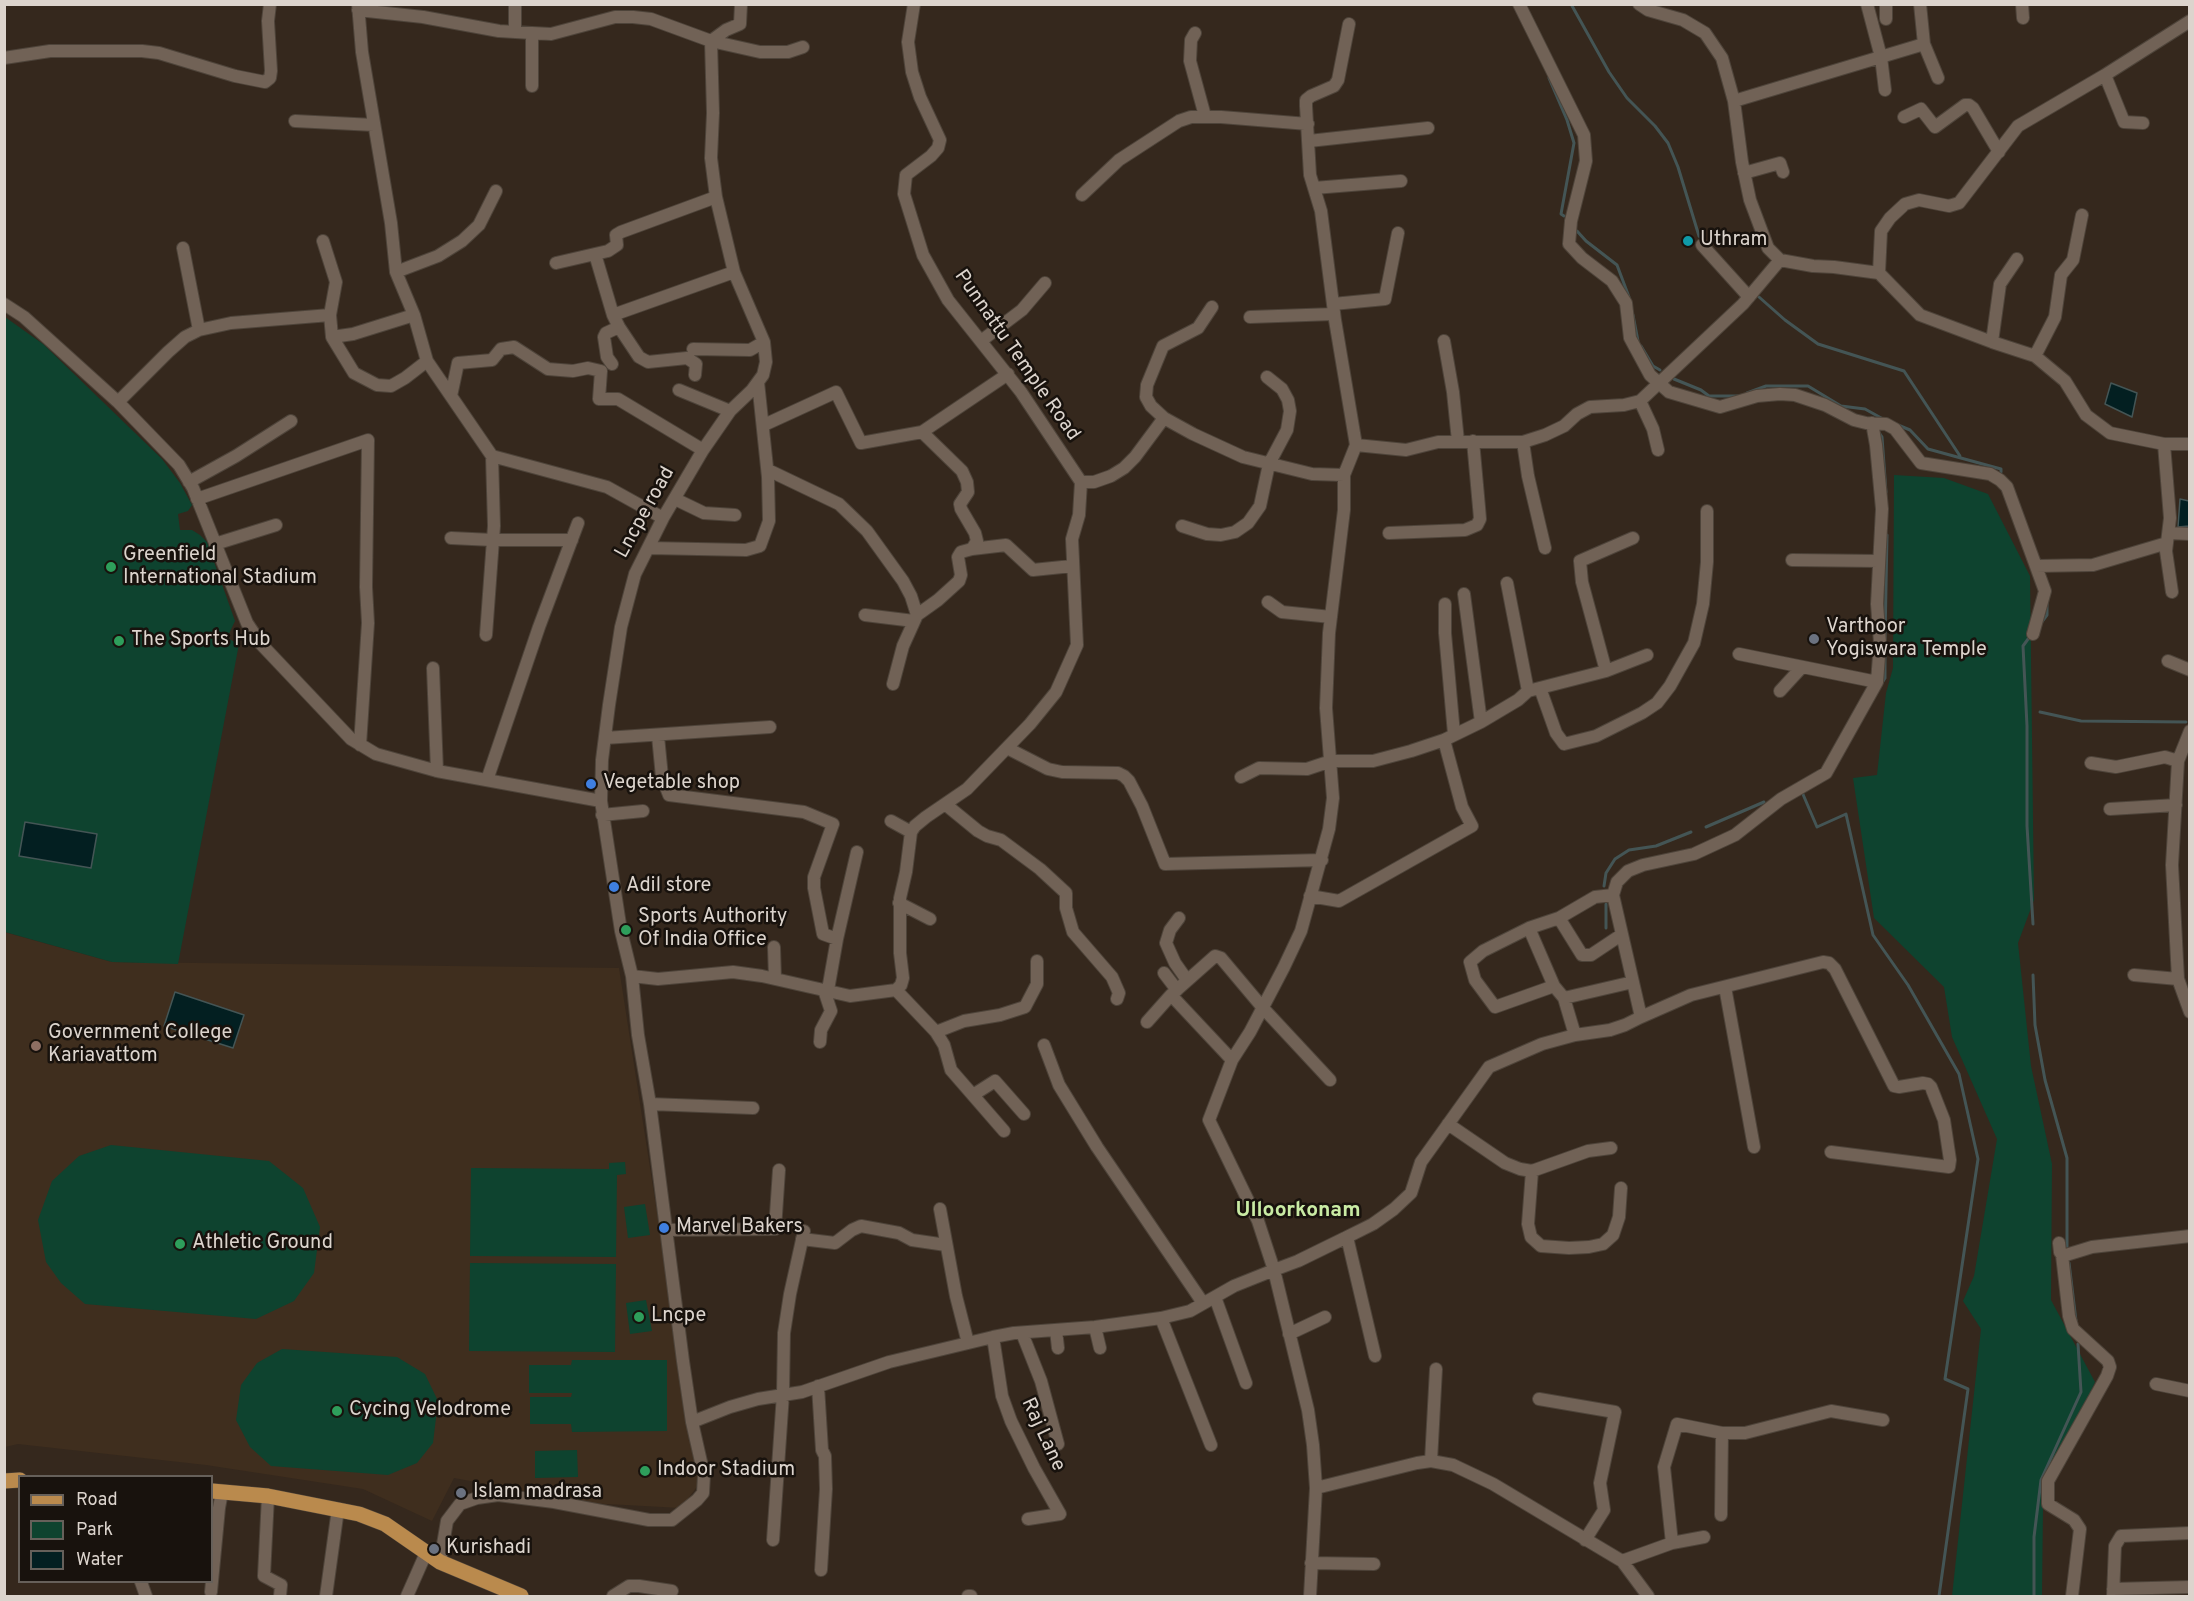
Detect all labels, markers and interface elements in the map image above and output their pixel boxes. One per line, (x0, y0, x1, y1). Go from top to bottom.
place label: Uthram (1700, 229, 1768, 253)
marker: Uthram (1681, 234, 1695, 248)
street label: Punnattu Temple Road (948, 266, 1084, 446)
street label: Lncpe road (611, 463, 681, 563)
place label: Greenfield International Stadium (123, 544, 317, 591)
marker: Greenfield International Stadium (104, 560, 118, 574)
place label: Varthoor Yogiswara Temple (1826, 616, 1987, 663)
place label: The Sports Hub (131, 629, 270, 653)
marker: Varthoor Yogiswara Temple (1807, 632, 1821, 646)
marker: The Sports Hub (112, 634, 126, 648)
place label: Vegetable shop (603, 772, 740, 796)
marker: Vegetable shop (584, 777, 598, 791)
place label: Adil store (626, 875, 711, 899)
marker: Adil store (607, 880, 621, 894)
place label: Sports Authority Of India Office (638, 906, 787, 953)
marker: Sports Authority Of India Office (619, 923, 633, 937)
place label: Government College Kariavattom (48, 1022, 232, 1069)
marker: Government College Kariavattom (29, 1039, 43, 1053)
district label: Ulloorkonam (1235, 1199, 1361, 1225)
place label: Marvel Bakers (676, 1216, 803, 1240)
marker: Marvel Bakers (657, 1221, 671, 1235)
place label: Athletic Ground (192, 1232, 333, 1256)
marker: Athletic Ground (173, 1237, 187, 1251)
place label: Lncpe (651, 1305, 706, 1329)
marker: Lncpe (632, 1310, 646, 1324)
street label: Raj Lane (1015, 1394, 1069, 1476)
place label: Cycing Velodrome (349, 1399, 511, 1423)
marker: Cycing Velodrome (330, 1404, 344, 1418)
place label: Indoor Stadium (657, 1459, 795, 1483)
marker: Indoor Stadium (638, 1464, 652, 1478)
legend (18, 1475, 213, 1583)
place label: Islam madrasa (473, 1481, 602, 1505)
marker: Islam madrasa (454, 1486, 468, 1500)
text: Road (76, 1489, 118, 1512)
text: Park (76, 1519, 113, 1542)
place label: Kurishadi (446, 1537, 531, 1561)
marker: Kurishadi (427, 1542, 441, 1556)
text: Water (76, 1549, 123, 1572)

